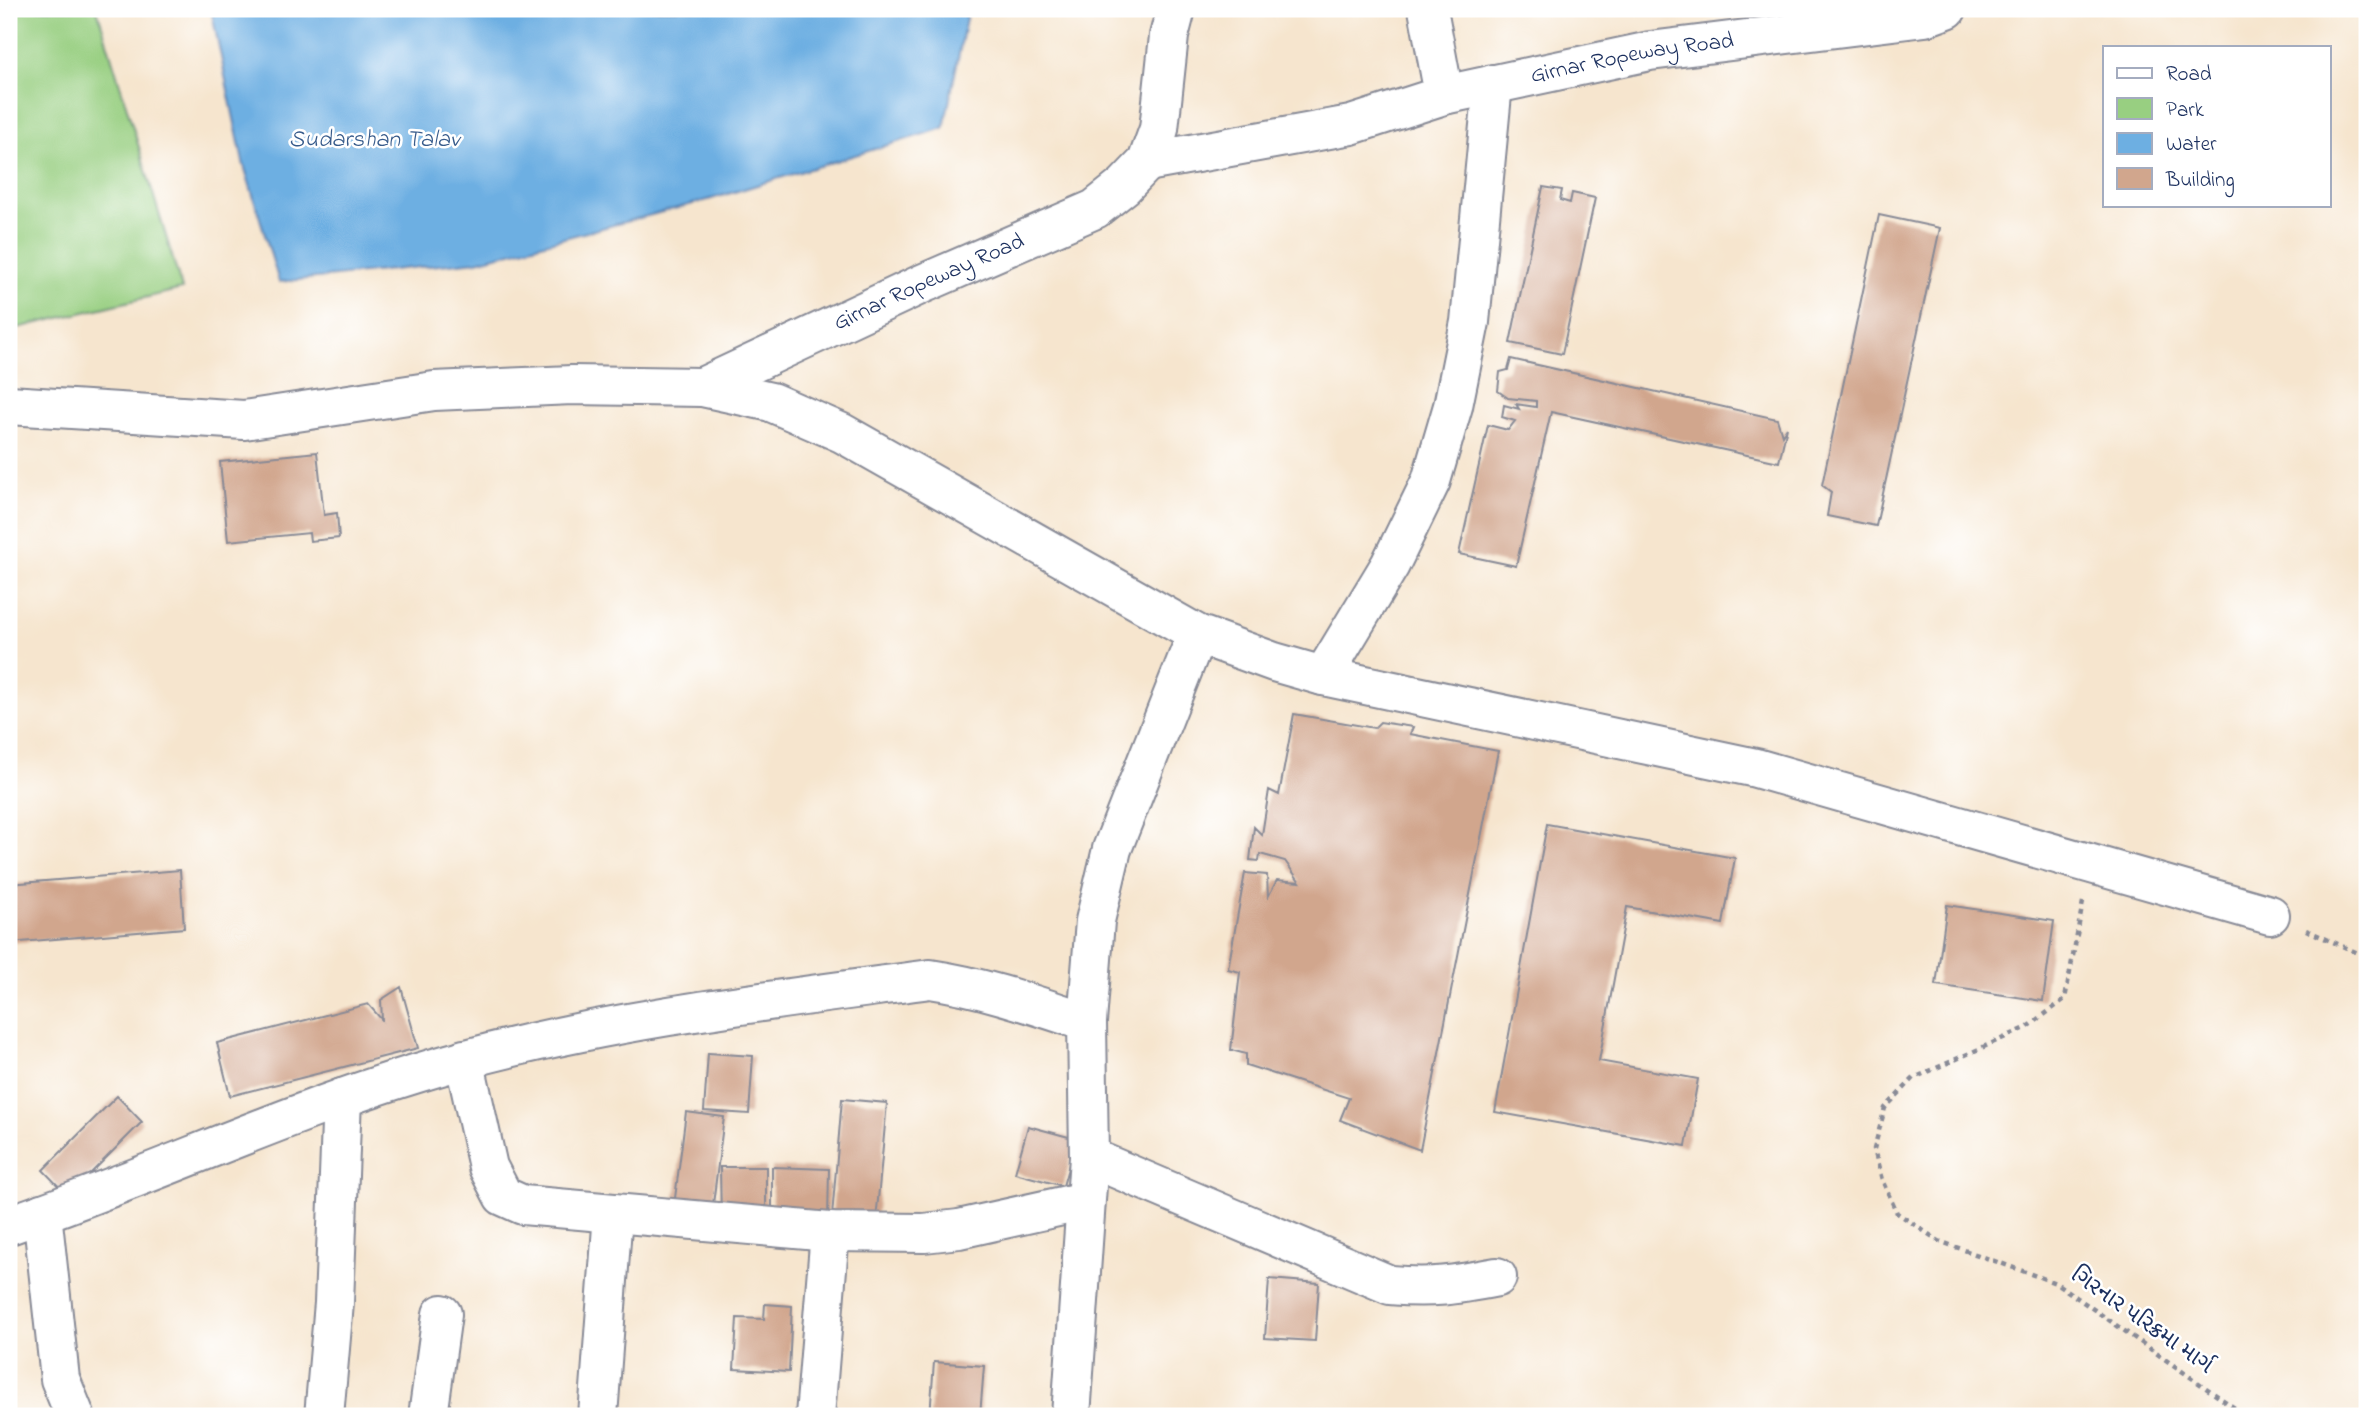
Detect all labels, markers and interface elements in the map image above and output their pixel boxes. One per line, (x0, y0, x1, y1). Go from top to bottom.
street label: Girnar Ropeway Road (1528, 24, 1736, 93)
legend (2103, 46, 2330, 206)
text: Road (2166, 60, 2212, 90)
text: Park (2166, 96, 2205, 126)
water label: Sudarshan Talav (289, 123, 462, 158)
text: Water (2166, 130, 2217, 160)
text: Building (2165, 166, 2235, 198)
street label: Girnar Ropeway Road (828, 225, 1030, 340)
street label: ગિરનાર પરિક્રમા માર્ગ (2063, 1259, 2220, 1383)

